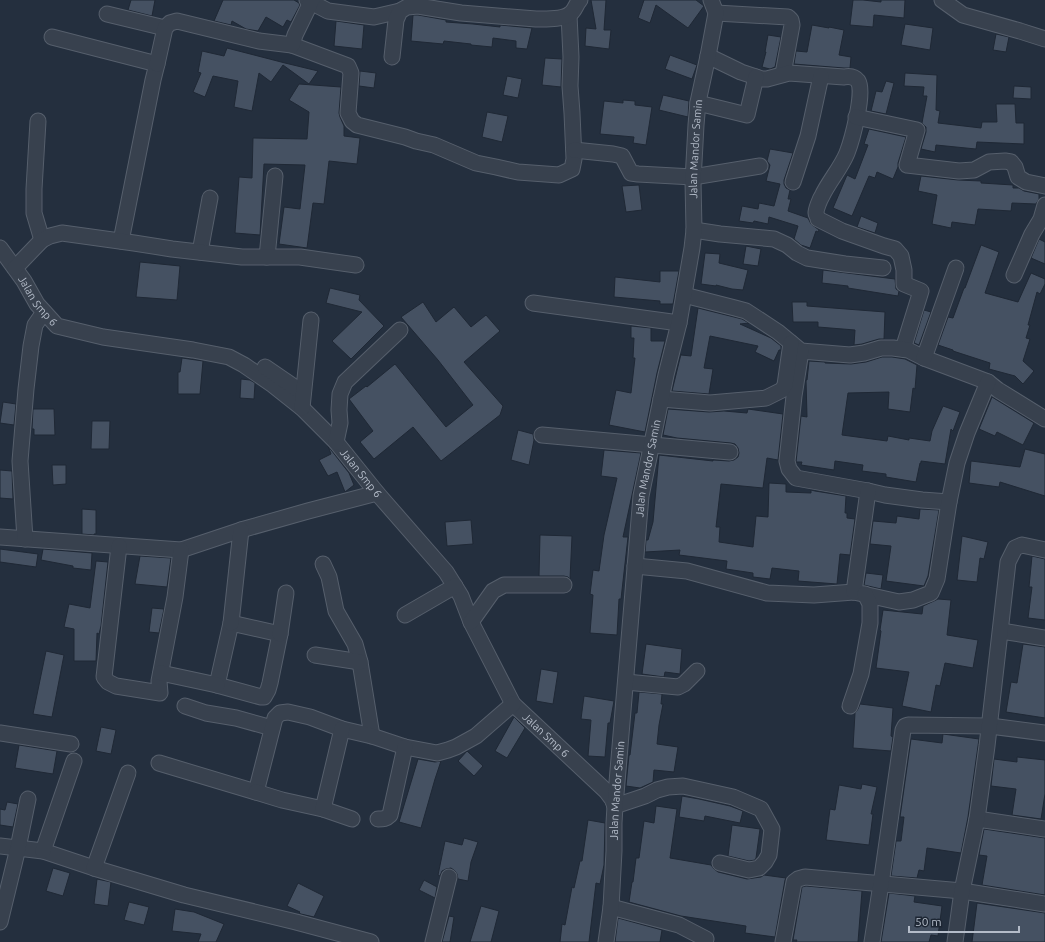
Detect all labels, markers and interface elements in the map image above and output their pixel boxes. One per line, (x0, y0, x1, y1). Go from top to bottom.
street label: Jalan Mandor Samin (687, 99, 704, 199)
street label: Jalan Smp 6 (16, 273, 60, 328)
street label: Jalan Mandor Samin (633, 418, 663, 518)
street label: Jalan Smp 6 (338, 446, 384, 500)
street label: Jalan Smp 6 (520, 710, 572, 759)
street label: Jalan Mandor Samin (608, 740, 626, 840)
scale bar (909, 908, 1019, 934)
text: 50 m (915, 915, 942, 928)

